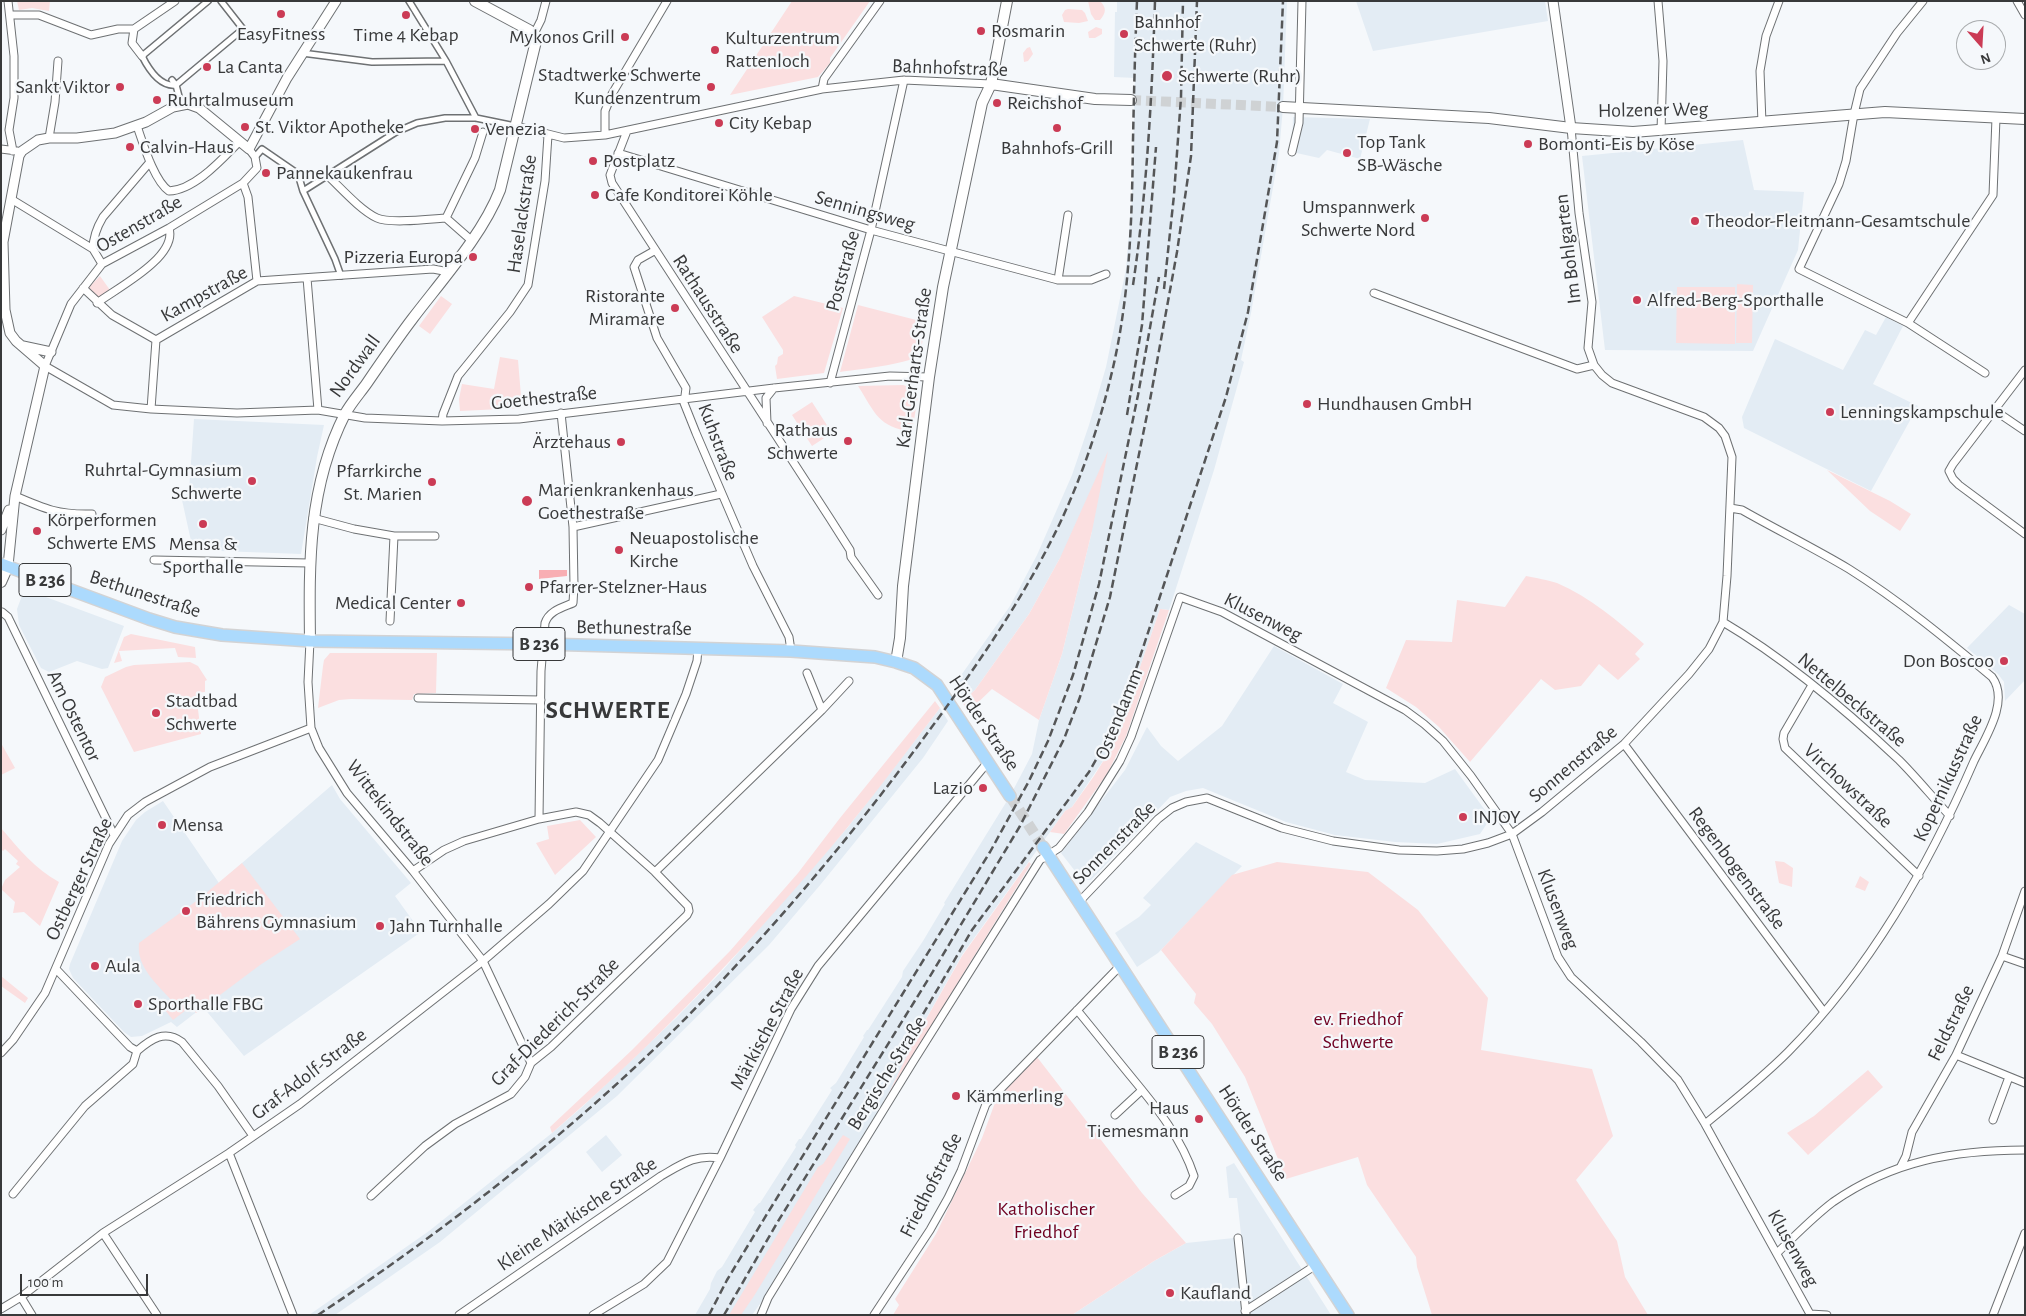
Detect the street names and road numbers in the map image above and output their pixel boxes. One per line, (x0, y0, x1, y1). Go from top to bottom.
street label: Bahnhofstraße (892, 54, 1008, 82)
street label: Holzener Weg (1598, 97, 1708, 123)
street label: Haselackstraße (502, 153, 542, 275)
street label: Senningsweg (812, 185, 918, 237)
street label: Ostenstraße (92, 190, 186, 258)
street label: Im Bohlgarten (1549, 193, 1587, 305)
street label: Poststraße (821, 228, 865, 314)
street label: Rathausstraße (667, 250, 749, 358)
street label: Kampstraße (156, 260, 252, 328)
street label: Karl-Gerharts-Straße (891, 286, 937, 450)
street label: Nordwall (324, 330, 386, 402)
street label: Goethestraße (490, 381, 598, 415)
street label: Kuhstraße (692, 400, 744, 484)
road number: B 236 (19, 564, 71, 596)
street label: Bethunestraße (86, 565, 204, 623)
street label: Klusenweg (1220, 587, 1306, 647)
street label: Bethunestraße (576, 615, 692, 641)
road number: B 236 (513, 628, 565, 661)
street label: Nettelbeckstraße (1793, 647, 1911, 753)
street label: Ostendamm (1090, 665, 1148, 763)
street label: Am Ostentor (42, 666, 106, 766)
street label: Hörder Straße (943, 671, 1025, 775)
street label: Kopernikusstraße (1908, 711, 1988, 845)
street label: Sonnenstraße (1524, 720, 1622, 808)
street label: Virchowstraße (1798, 739, 1898, 833)
street label: Wittekindstraße (341, 755, 439, 871)
street label: Sonnenstraße (1067, 796, 1161, 890)
street label: Regenbogenstraße (1683, 802, 1791, 934)
street label: Ostberger Straße (40, 814, 118, 944)
street label: Klusenweg (1532, 865, 1584, 953)
street label: Graf-Diederich-Straße (486, 953, 624, 1091)
street label: Märkische Straße (725, 964, 809, 1094)
street label: Feldstraße (1922, 981, 1980, 1065)
street label: Bergische Straße (842, 1011, 932, 1135)
street label: Graf-Adolf-Straße (247, 1023, 371, 1125)
road number: B 236 (1152, 1036, 1204, 1068)
street label: Hörder Straße (1213, 1080, 1293, 1186)
street label: Friedhofstraße (894, 1129, 968, 1241)
street label: Kleine Märkische Straße (493, 1152, 661, 1276)
street label: Klusenweg (1762, 1205, 1824, 1291)

